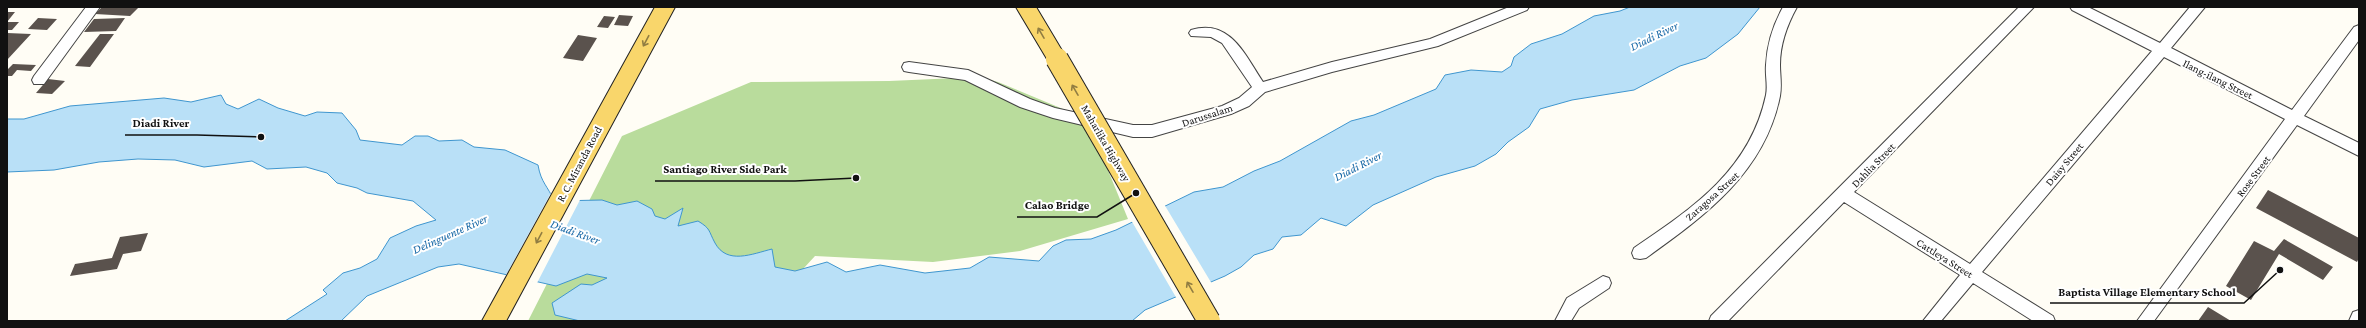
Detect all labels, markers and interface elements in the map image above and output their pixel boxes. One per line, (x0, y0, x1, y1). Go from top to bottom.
water label: Diadi River (1628, 18, 1681, 54)
one-way arrow (1037, 27, 1045, 39)
one-way arrow (642, 35, 650, 47)
street label: Ilang-ilang Street (2181, 57, 2255, 102)
one-way arrow (1071, 85, 1079, 96)
street label: Darussalam (1180, 101, 1234, 129)
street label: Maharlika Highway (1078, 102, 1133, 185)
callout: Diadi River (125, 111, 197, 135)
text: Diadi River (133, 116, 190, 130)
street label: R. C. Miranda Road (554, 124, 604, 204)
street label: Dahlia Street (1849, 140, 1897, 190)
street label: Daisy Street (2043, 140, 2086, 189)
water label: Diadi River (1332, 148, 1385, 184)
street label: Rose Street (2234, 153, 2273, 199)
callout: Santiago River Side Park (655, 157, 795, 181)
text: Santiago River Side Park (663, 162, 787, 176)
street label: Zaragosa Street (1683, 169, 1742, 224)
callout: Calao Bridge (1017, 193, 1097, 217)
text: Calao Bridge (1025, 198, 1090, 212)
water label: Delinguente River (410, 211, 490, 257)
water label: Diadi River (548, 217, 602, 248)
one-way arrow (535, 232, 542, 244)
street label: Cattleya Street (1914, 236, 1976, 281)
callout: Baptista Village Elementary School (2050, 279, 2244, 303)
one-way arrow (1185, 281, 1193, 293)
text: Baptista Village Elementary School (2058, 285, 2236, 299)

